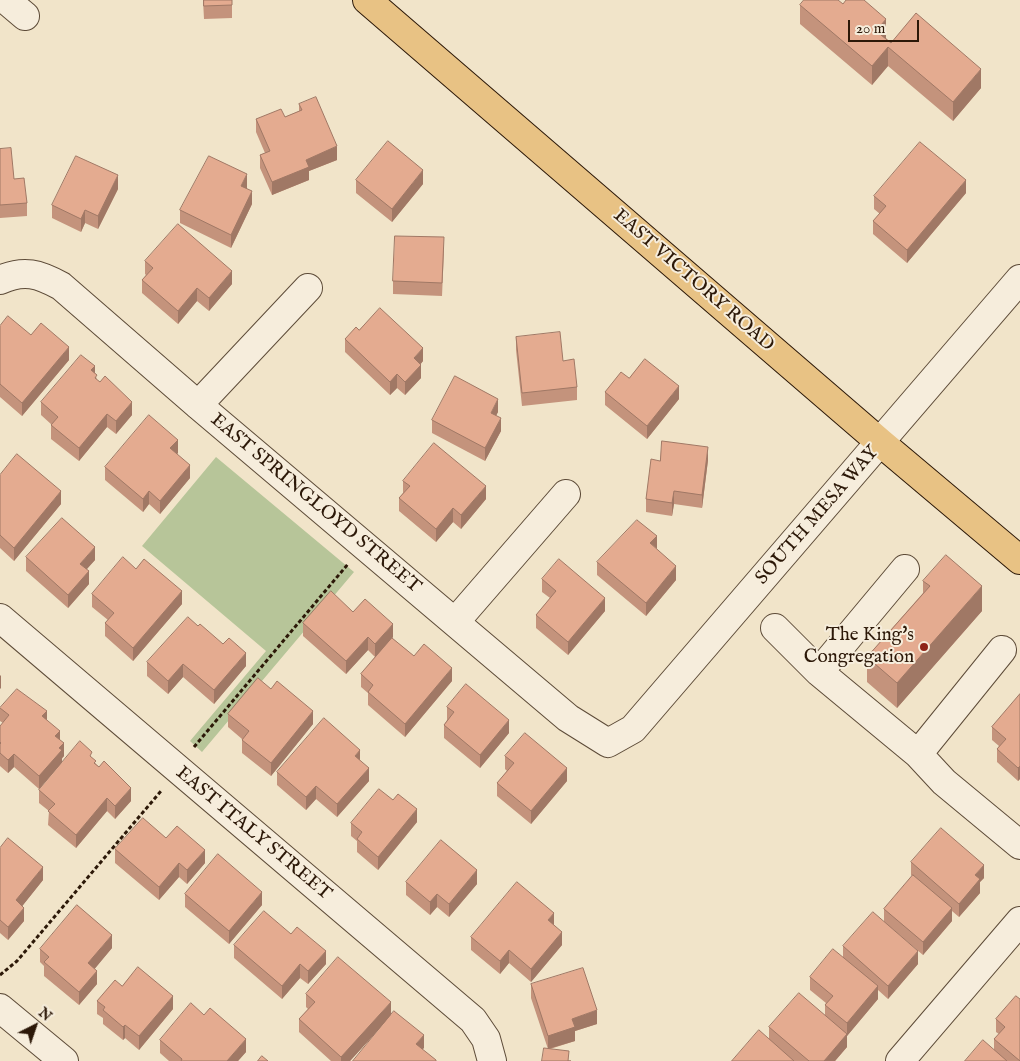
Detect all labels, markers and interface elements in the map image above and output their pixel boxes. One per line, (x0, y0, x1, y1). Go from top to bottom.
scale bar (850, 10, 921, 42)
text: 20 m (856, 19, 885, 38)
street label: EAST VICTORY ROAD (608, 205, 778, 357)
street label: EAST SPRINGLOYD STREET (205, 409, 425, 599)
street label: SOUTH MESA WAY (752, 442, 884, 590)
place label: The King's Congregation (804, 625, 914, 669)
marker: The King's Congregation (918, 641, 930, 653)
street label: EAST ITALY STREET (171, 762, 335, 906)
north arrow (10, 1001, 60, 1051)
text: N (34, 1004, 55, 1025)

